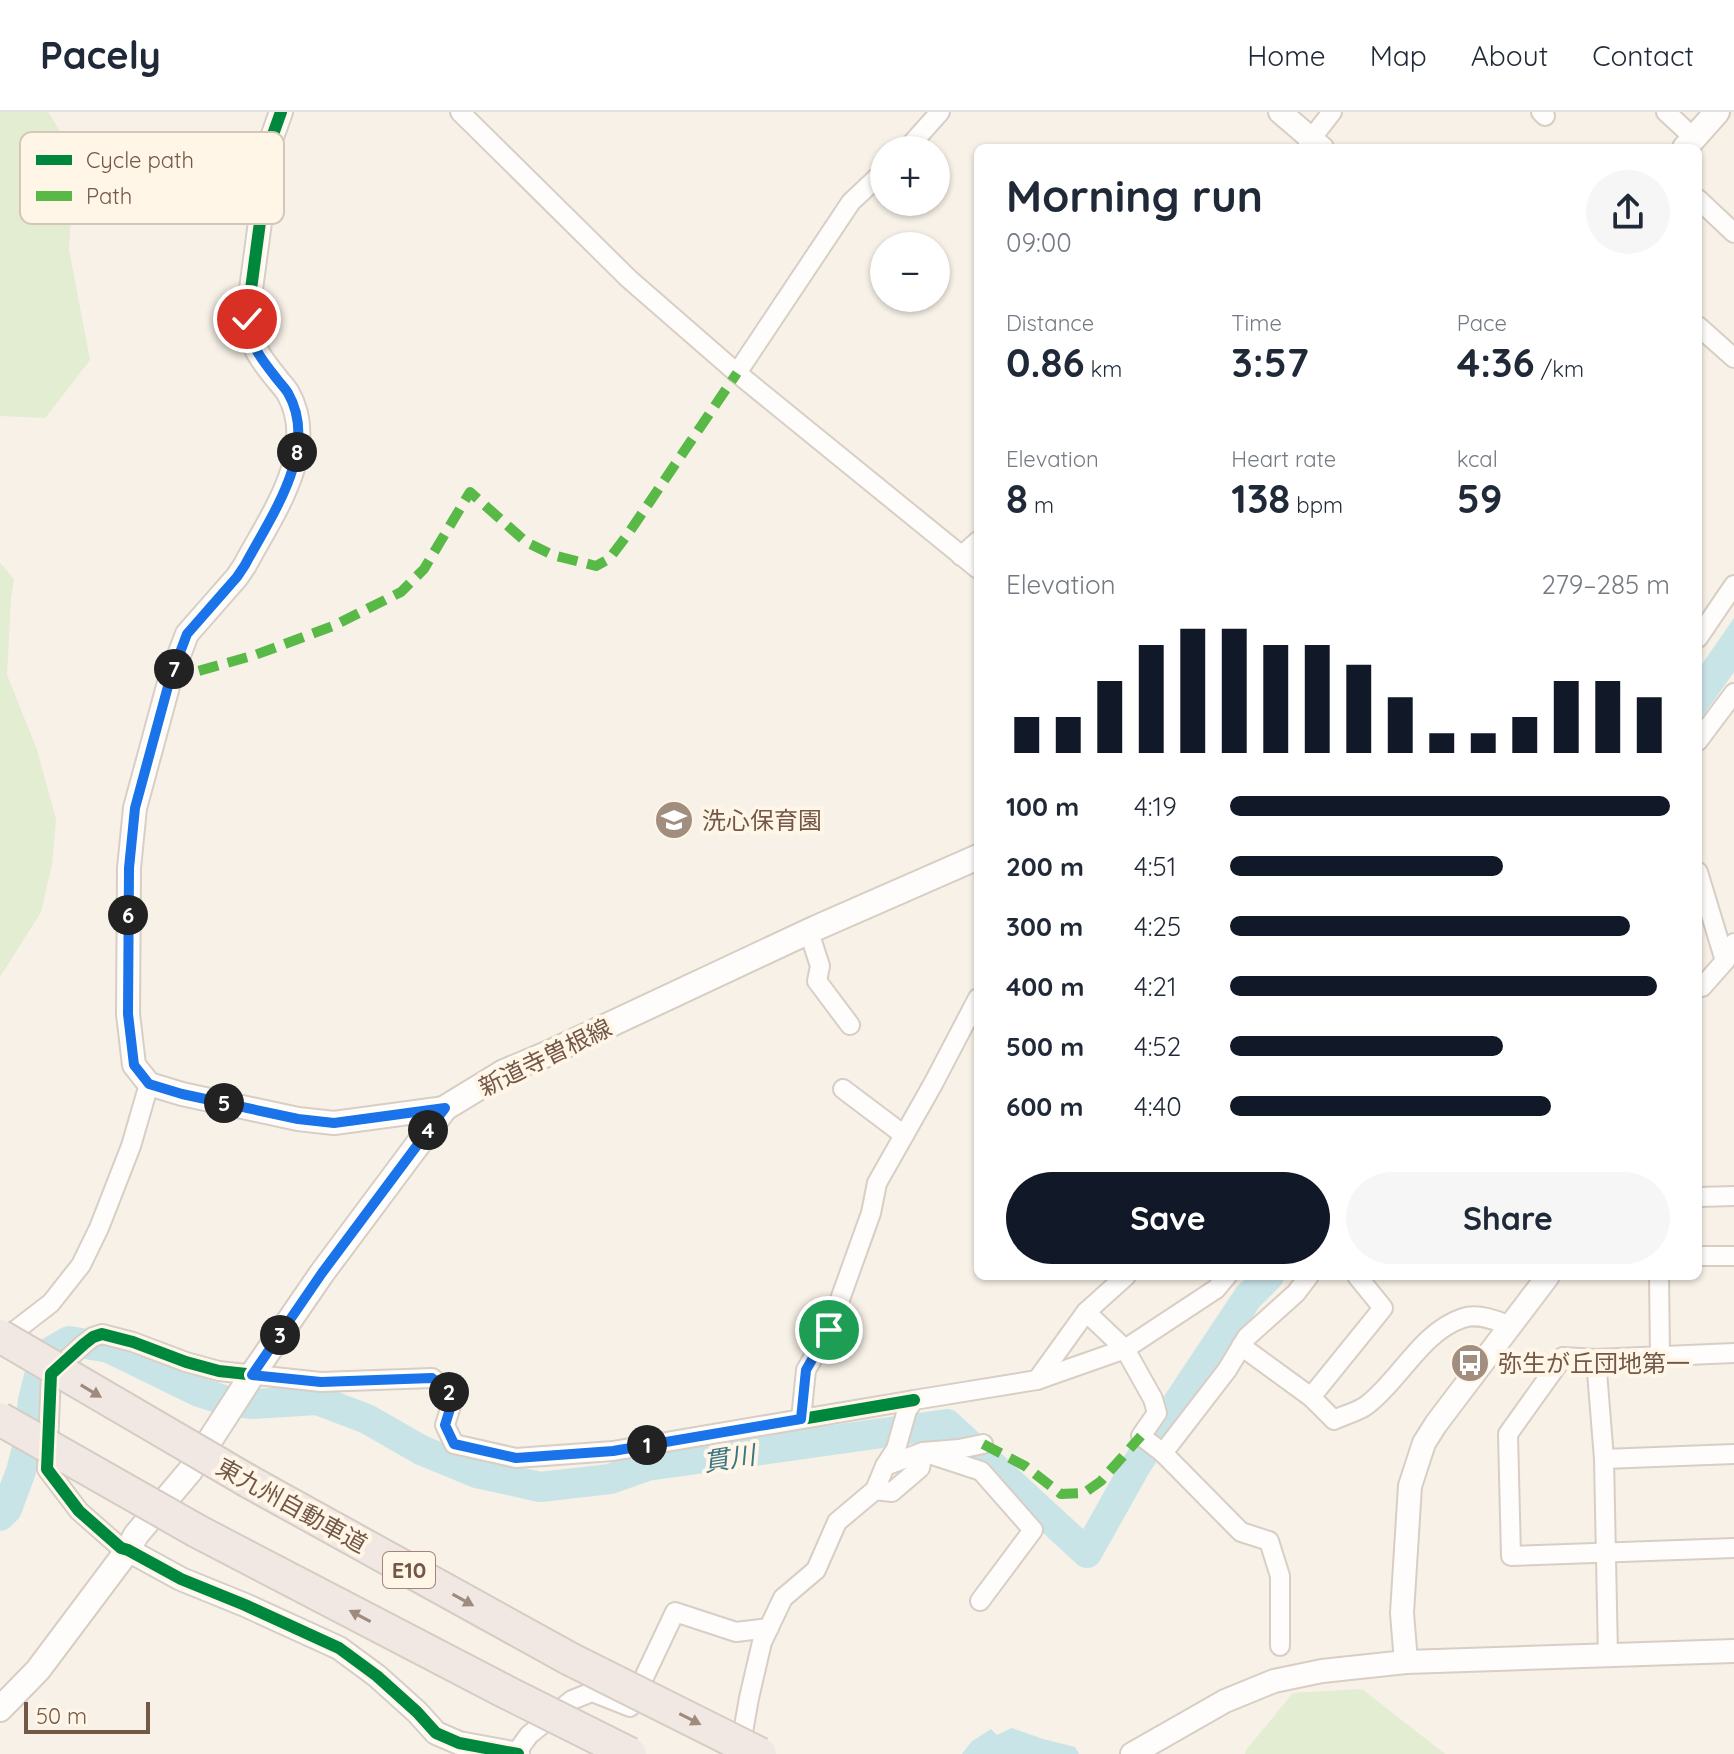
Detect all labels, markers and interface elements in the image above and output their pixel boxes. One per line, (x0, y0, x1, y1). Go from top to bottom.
text: Pacely (40, 31, 161, 79)
text: Home (1247, 38, 1326, 73)
text: Map (1370, 38, 1427, 73)
text: About (1471, 38, 1548, 73)
text: Contact (1592, 38, 1694, 73)
legend (20, 132, 284, 224)
map controls (870, 136, 950, 312)
button: + (870, 136, 950, 216)
text: Cycle path (86, 146, 194, 174)
text: Morning run (1006, 168, 1263, 223)
button: share (1586, 170, 1670, 254)
text: Path (86, 182, 132, 210)
text: 09:00 (1006, 226, 1072, 259)
button: − (870, 232, 950, 312)
pin (213, 285, 281, 353)
icon: check (225, 297, 269, 341)
text: Distance (1006, 309, 1094, 337)
text: Time (1231, 309, 1282, 337)
text: Pace (1457, 309, 1507, 337)
text: 0.86 (1006, 337, 1085, 387)
text: 3:57 (1231, 337, 1309, 387)
text: 4:36 (1457, 337, 1535, 387)
text: km (1085, 355, 1122, 383)
text: /km (1535, 355, 1584, 383)
pin: 8 (277, 432, 317, 472)
text: 8 (291, 438, 303, 466)
text: Elevation (1006, 445, 1099, 473)
text: Heart rate (1231, 445, 1336, 473)
text: kcal (1457, 445, 1498, 473)
text: 8 (1006, 473, 1028, 523)
text: 138 (1231, 473, 1290, 523)
text: 59 (1457, 473, 1502, 523)
text: m (1028, 491, 1054, 519)
text: bpm (1290, 491, 1343, 519)
text: Elevation (1006, 568, 1116, 601)
text: 279–285 m (1542, 568, 1670, 601)
pin: 7 (154, 649, 194, 689)
text: 7 (168, 655, 180, 683)
text: 100 m (1006, 790, 1079, 823)
text: 4:19 (1134, 790, 1177, 823)
school or university icon: 洗心保育園 (653, 799, 695, 841)
place label: 洗心保育園 (702, 805, 822, 835)
text: 200 m (1006, 850, 1084, 883)
text: 4:51 (1134, 850, 1176, 883)
pin: 6 (108, 895, 148, 935)
text: 6 (122, 901, 134, 929)
text: 300 m (1006, 910, 1083, 943)
text: 4:25 (1134, 910, 1181, 943)
text: 400 m (1006, 970, 1084, 1003)
text: 4:21 (1134, 970, 1177, 1003)
street label: 新道寺曽根線 (474, 1012, 616, 1102)
text: 500 m (1006, 1030, 1084, 1063)
text: 4:52 (1134, 1030, 1181, 1063)
pin: 5 (204, 1083, 244, 1123)
text: 5 (218, 1089, 230, 1117)
text: 600 m (1006, 1090, 1084, 1123)
text: 4:40 (1134, 1090, 1182, 1123)
pin: 4 (408, 1110, 448, 1150)
text: 4 (422, 1116, 434, 1144)
button: Save (1006, 1172, 1330, 1264)
button: Share (1346, 1172, 1670, 1264)
pin (795, 1296, 863, 1364)
icon: arrive (807, 1308, 851, 1352)
pin: 3 (260, 1315, 300, 1355)
text: 3 (274, 1321, 286, 1349)
bus stop icon: 弥生が丘団地第一 (1449, 1342, 1491, 1384)
place label: 弥生が丘団地第一 (1498, 1348, 1690, 1378)
pin: 2 (429, 1372, 469, 1412)
text: 2 (443, 1378, 455, 1406)
one-way arrow (80, 1384, 102, 1398)
pin: 1 (627, 1425, 667, 1465)
text: 1 (643, 1431, 651, 1459)
water label: 貫川 (701, 1437, 760, 1478)
street label: 東九州自動車道 (211, 1451, 373, 1559)
road number: E10 (383, 1552, 435, 1588)
one-way arrow (452, 1593, 474, 1607)
one-way arrow (349, 1610, 372, 1623)
scale bar (24, 1698, 150, 1734)
text: 50 m (36, 1702, 87, 1730)
one-way arrow (678, 1712, 701, 1726)

